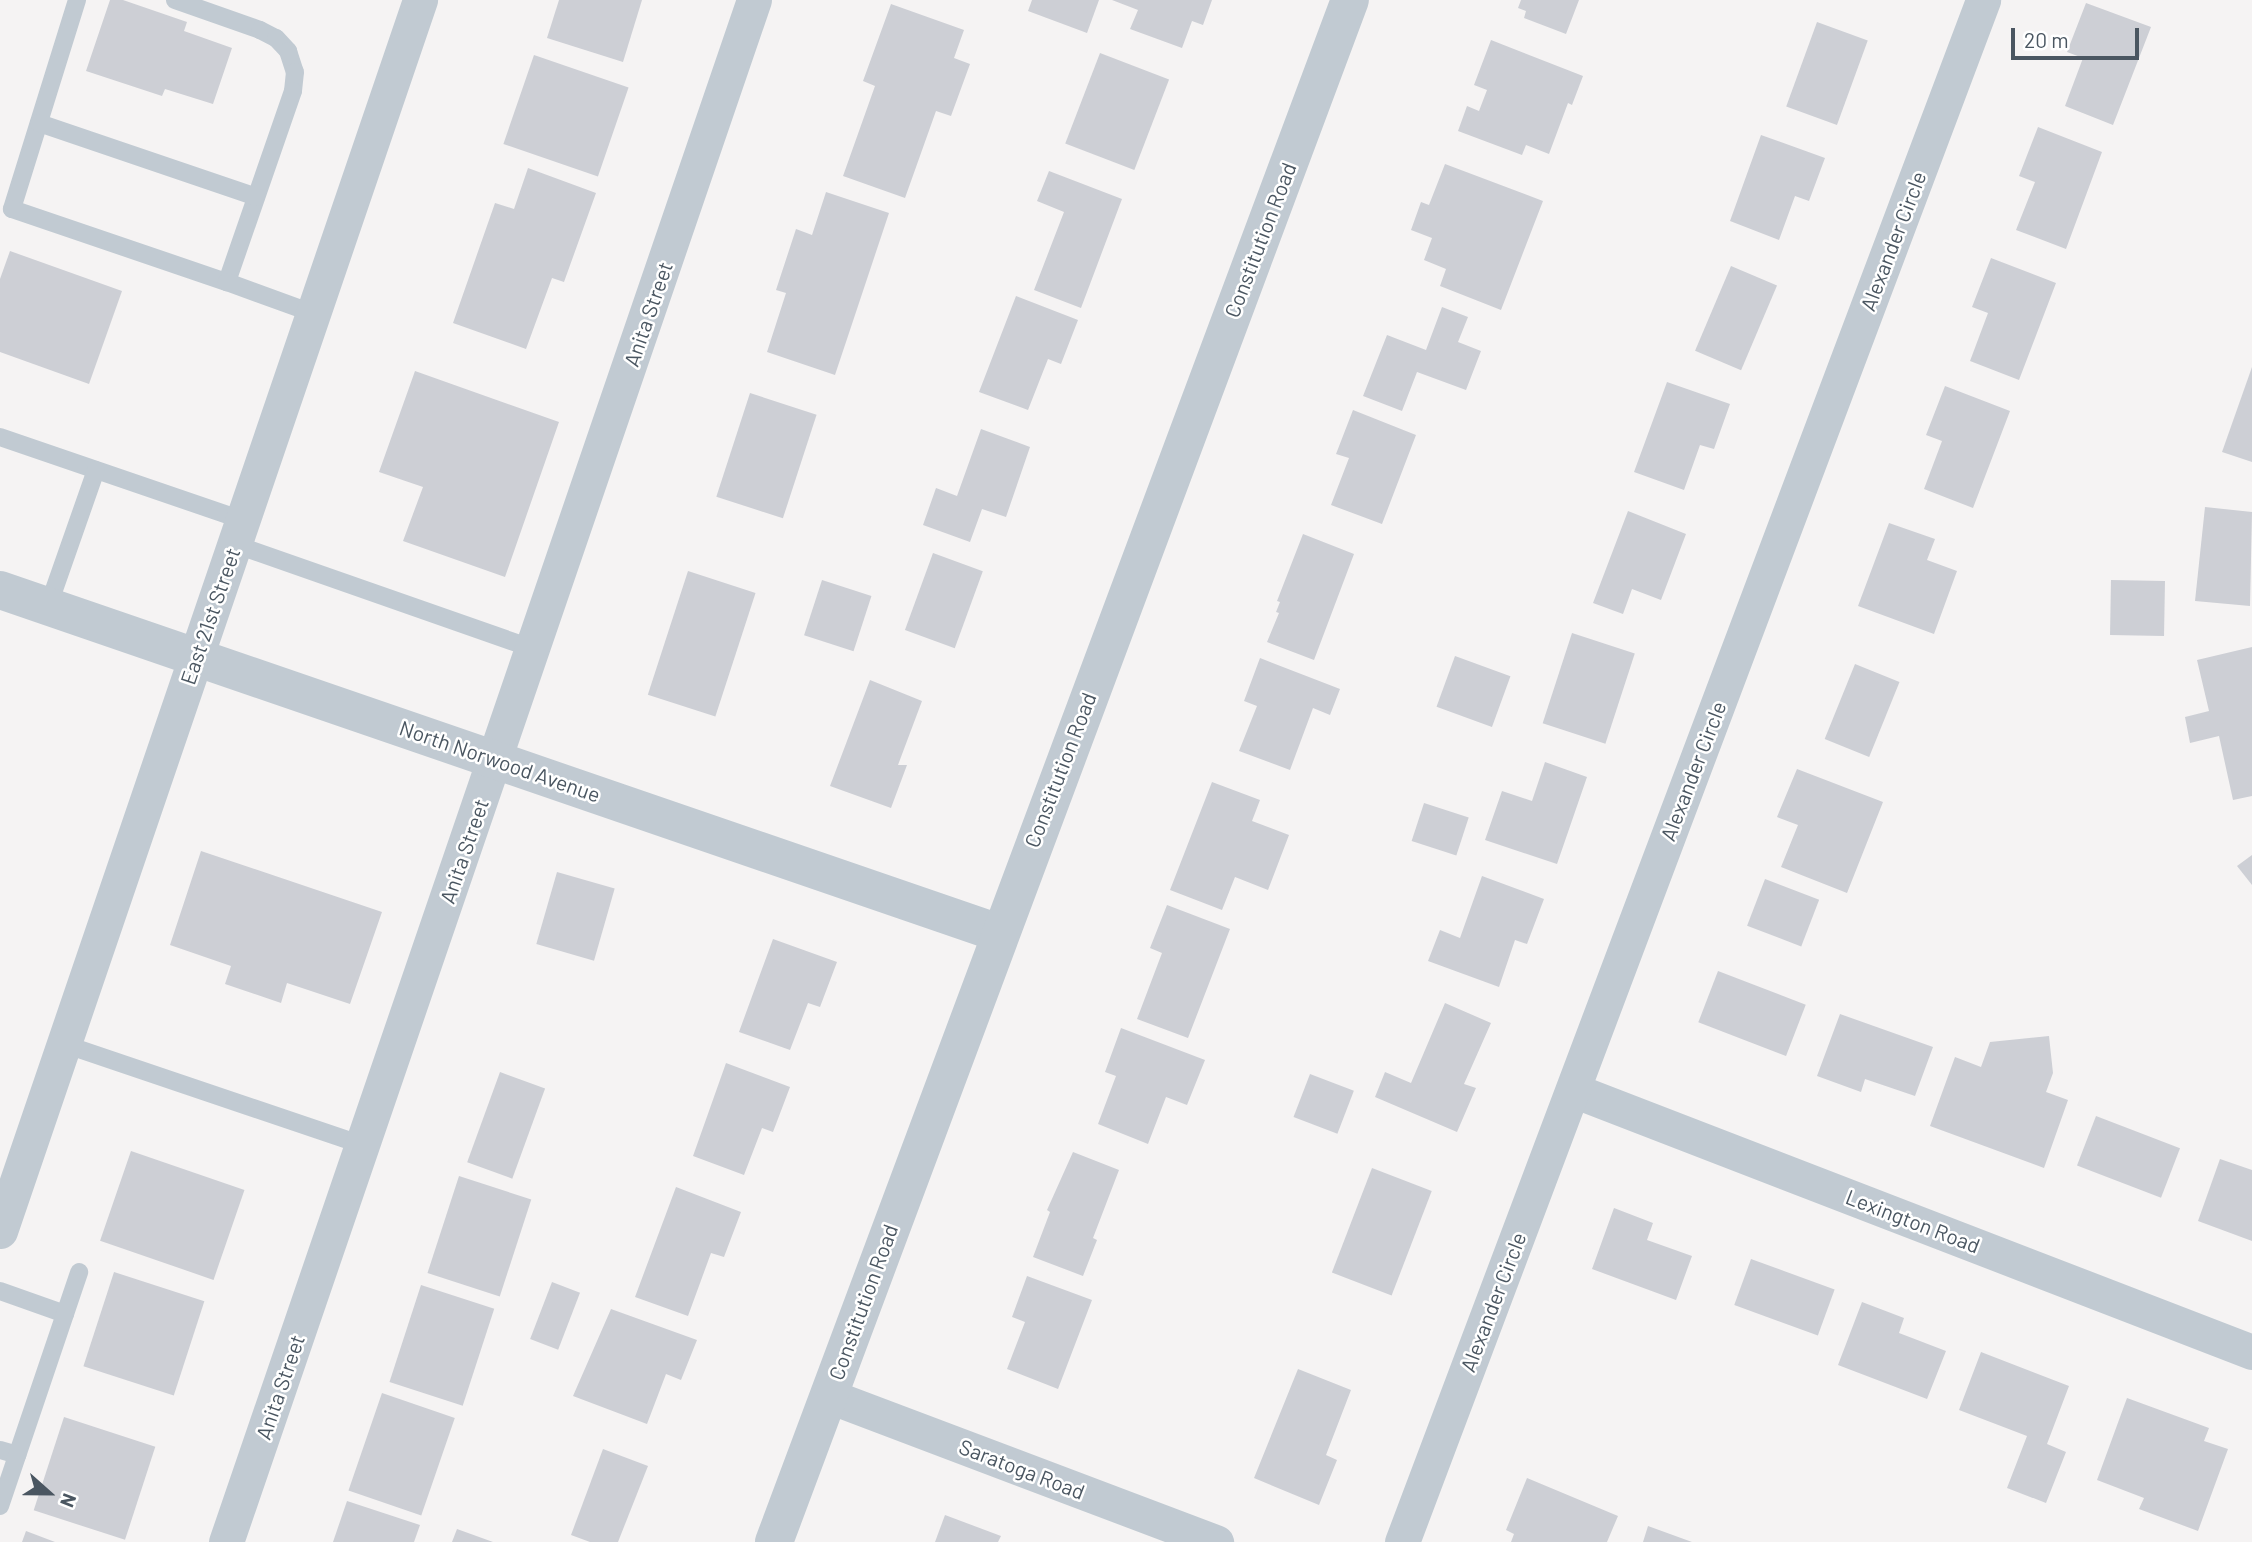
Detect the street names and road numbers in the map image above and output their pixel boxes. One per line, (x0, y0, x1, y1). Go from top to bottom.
street label: Constitution Road (1219, 159, 1301, 321)
street label: Alexander Circle (1855, 168, 1931, 314)
street label: Anita Street (618, 258, 678, 370)
street label: East 21st Street (175, 544, 245, 688)
street label: Constitution Road (1019, 689, 1101, 851)
street label: Alexander Circle (1655, 698, 1731, 844)
street label: North Norwood Avenue (396, 715, 604, 807)
street label: Anita Street (434, 795, 494, 907)
street label: Lexington Road (1842, 1184, 1984, 1258)
street label: Constitution Road (823, 1221, 903, 1383)
street label: Alexander Circle (1455, 1229, 1531, 1375)
street label: Anita Street (250, 1331, 310, 1443)
street label: Saratoga Road (956, 1433, 1088, 1505)

